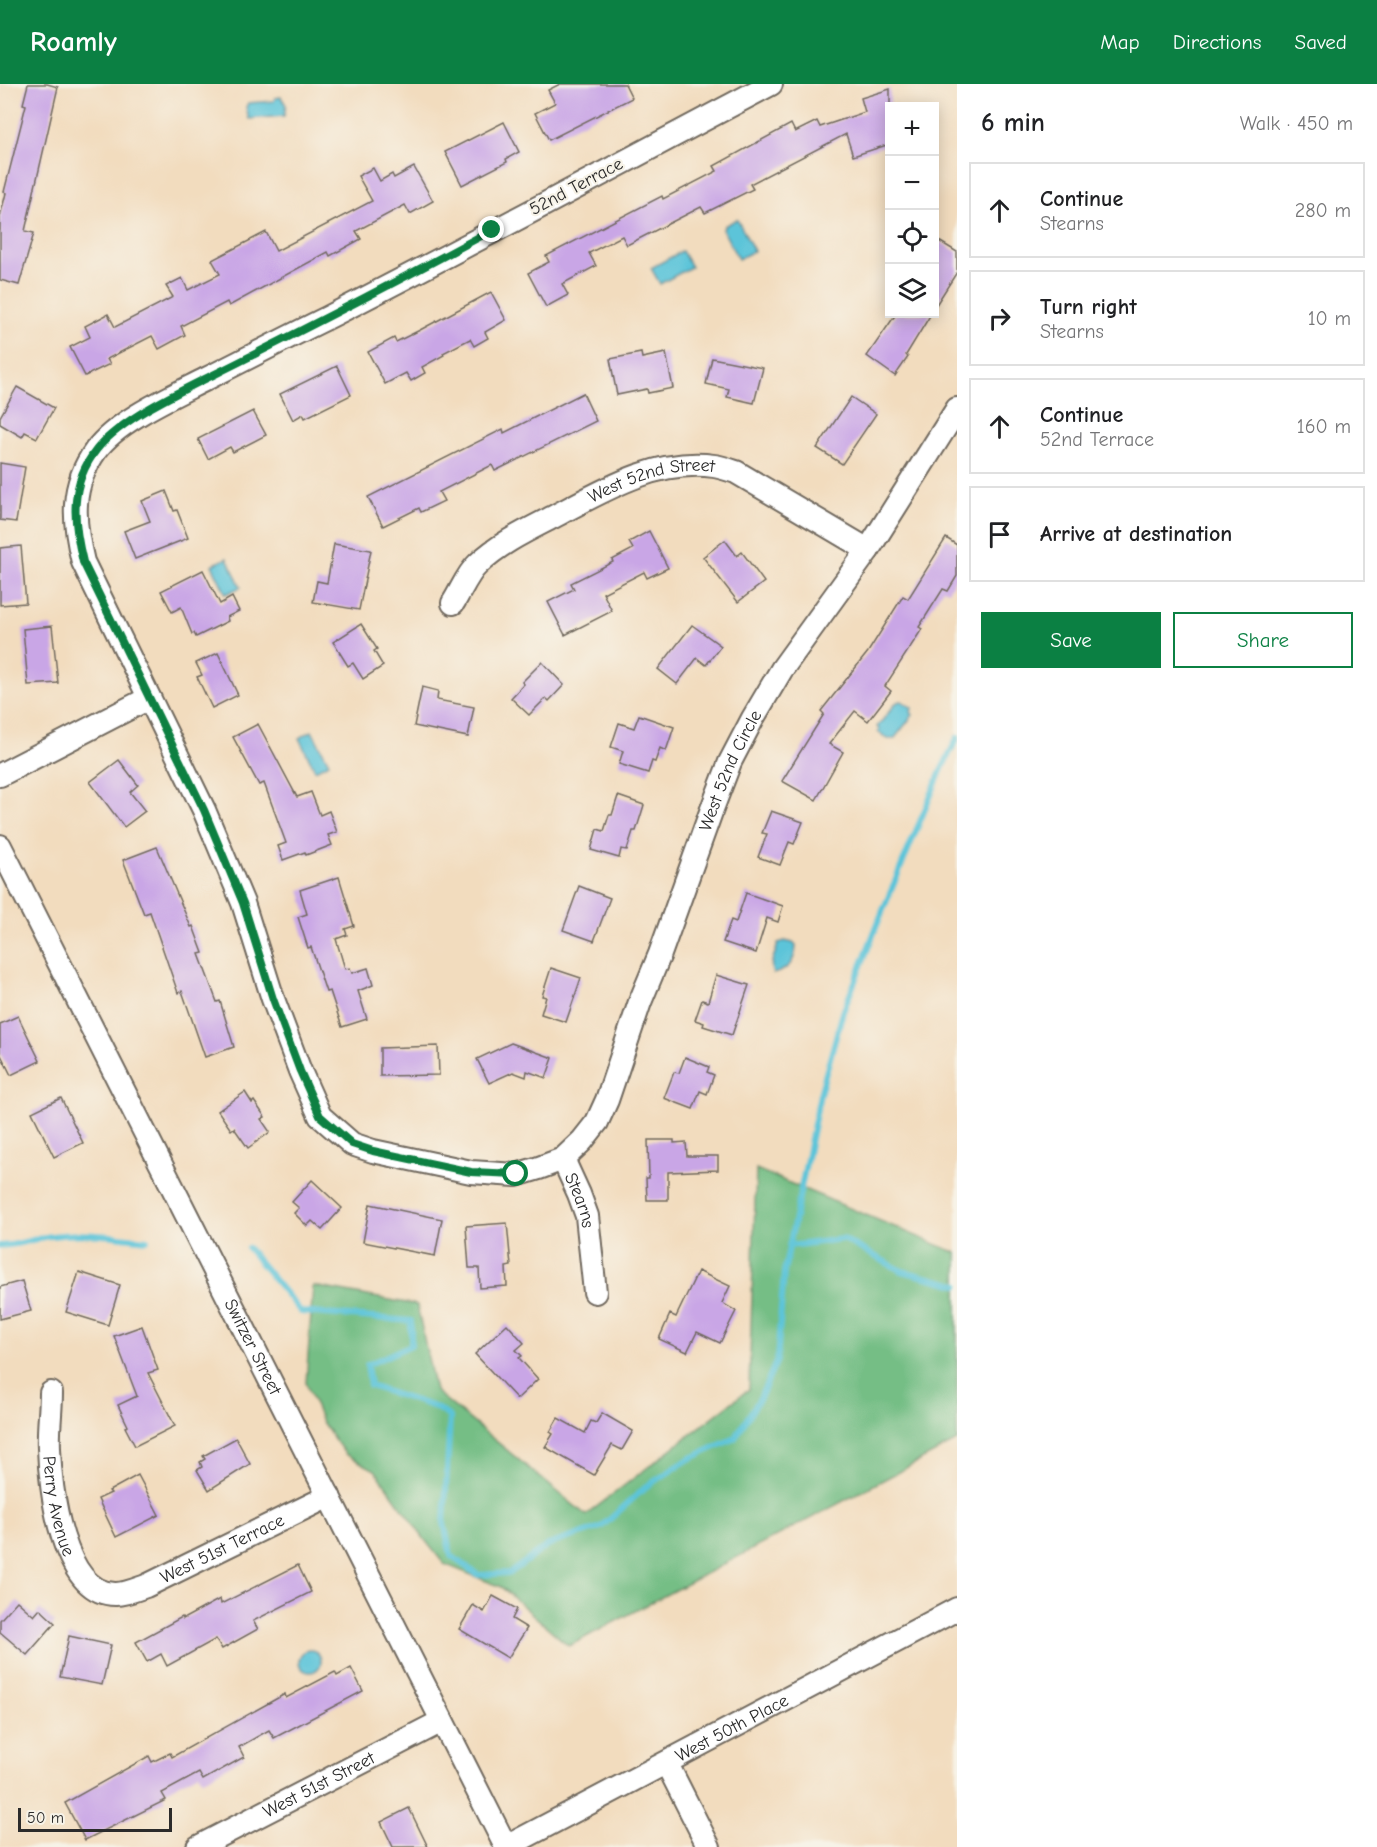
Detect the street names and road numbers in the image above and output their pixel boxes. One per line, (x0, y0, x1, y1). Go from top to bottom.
street label: 52nd Terrace (526, 153, 626, 220)
street label: West 52nd Street (584, 455, 717, 508)
street label: West 52nd Circle (695, 706, 766, 834)
street label: Stearns (560, 1170, 598, 1229)
street label: Switzer Street (220, 1295, 286, 1399)
street label: Perry Avenue (38, 1455, 79, 1559)
street label: West 51st Terrace (157, 1510, 288, 1588)
street label: West 50th Place (672, 1690, 792, 1767)
street label: West 51st Street (260, 1747, 379, 1823)

